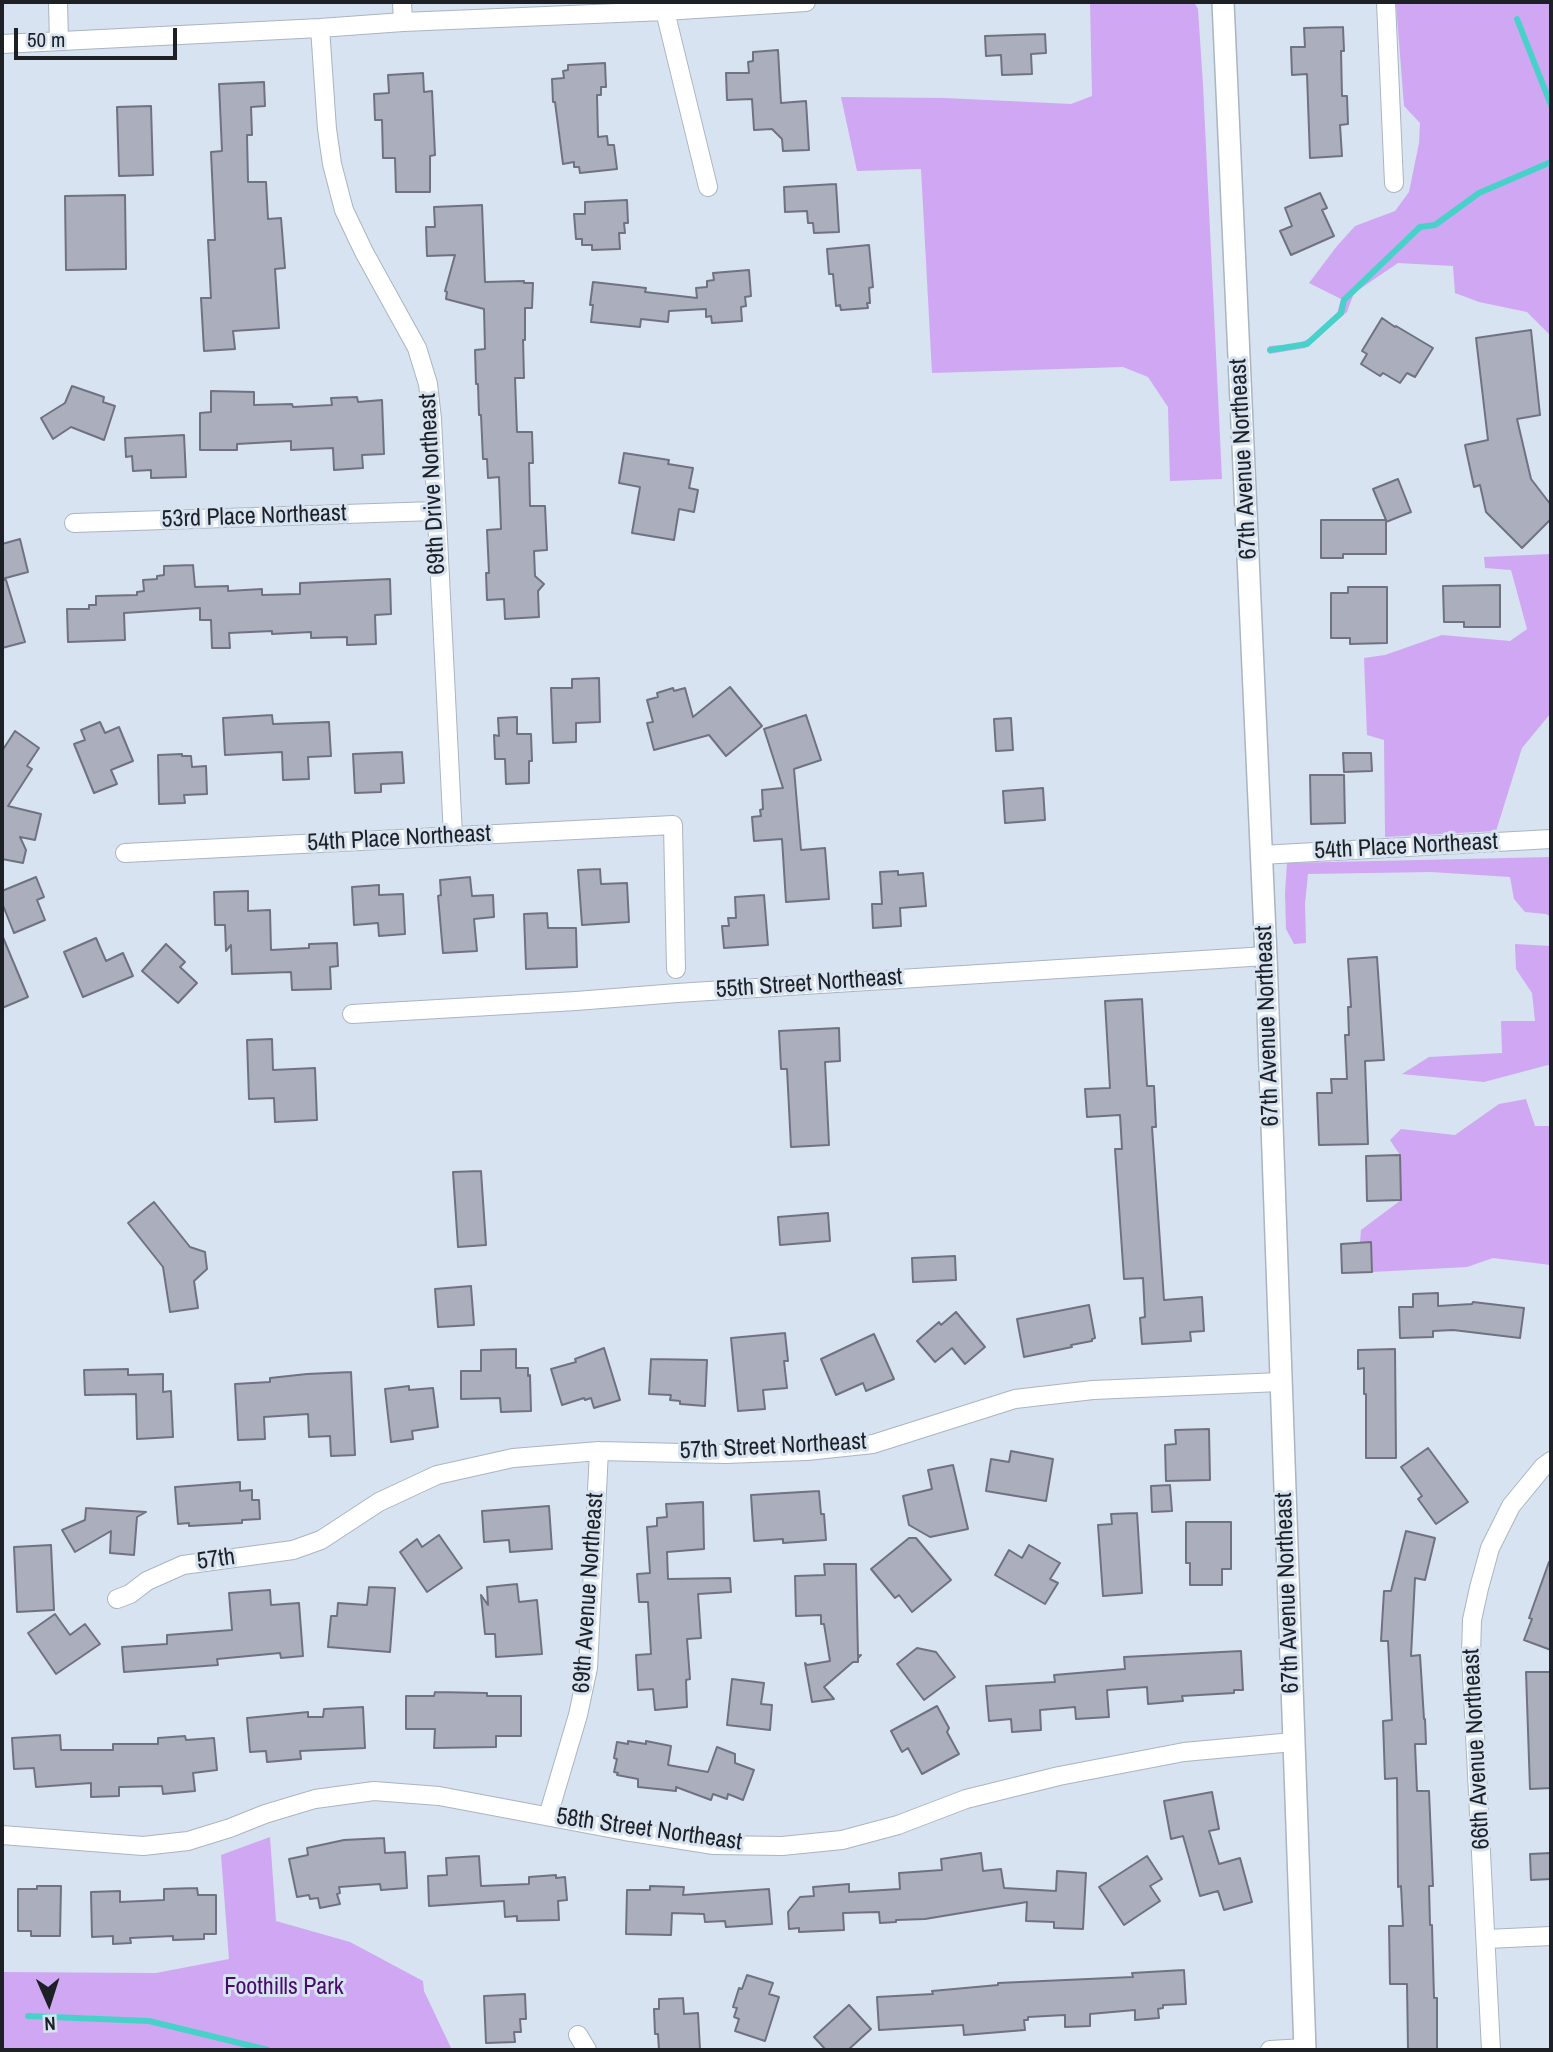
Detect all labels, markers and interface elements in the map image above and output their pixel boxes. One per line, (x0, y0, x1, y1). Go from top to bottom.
scale bar (18, 14, 180, 58)
text: 50 m (27, 25, 65, 54)
street label: 67th Avenue Northeast (1224, 358, 1264, 560)
street label: 69th Drive Northeast (414, 393, 452, 575)
street label: 53rd Place Northeast (161, 499, 347, 535)
street label: 54th Place Northeast (306, 820, 492, 858)
street label: 54th Place Northeast (1313, 828, 1499, 866)
street label: 67th Avenue Northeast (1250, 925, 1286, 1127)
street label: 55th Street Northeast (715, 963, 903, 1005)
street label: 57th Street Northeast (679, 1428, 867, 1466)
street label: 69th Avenue Northeast (568, 1492, 610, 1694)
street label: 67th Avenue Northeast (1270, 1492, 1306, 1694)
street label: 57th (195, 1543, 237, 1577)
street label: 66th Avenue Northeast (1457, 1648, 1497, 1850)
street label: 58th Street Northeast (554, 1803, 744, 1857)
north arrow (14, 1968, 84, 2038)
park label: Foothills Park (224, 1974, 344, 2002)
text: N (44, 2011, 56, 2037)

